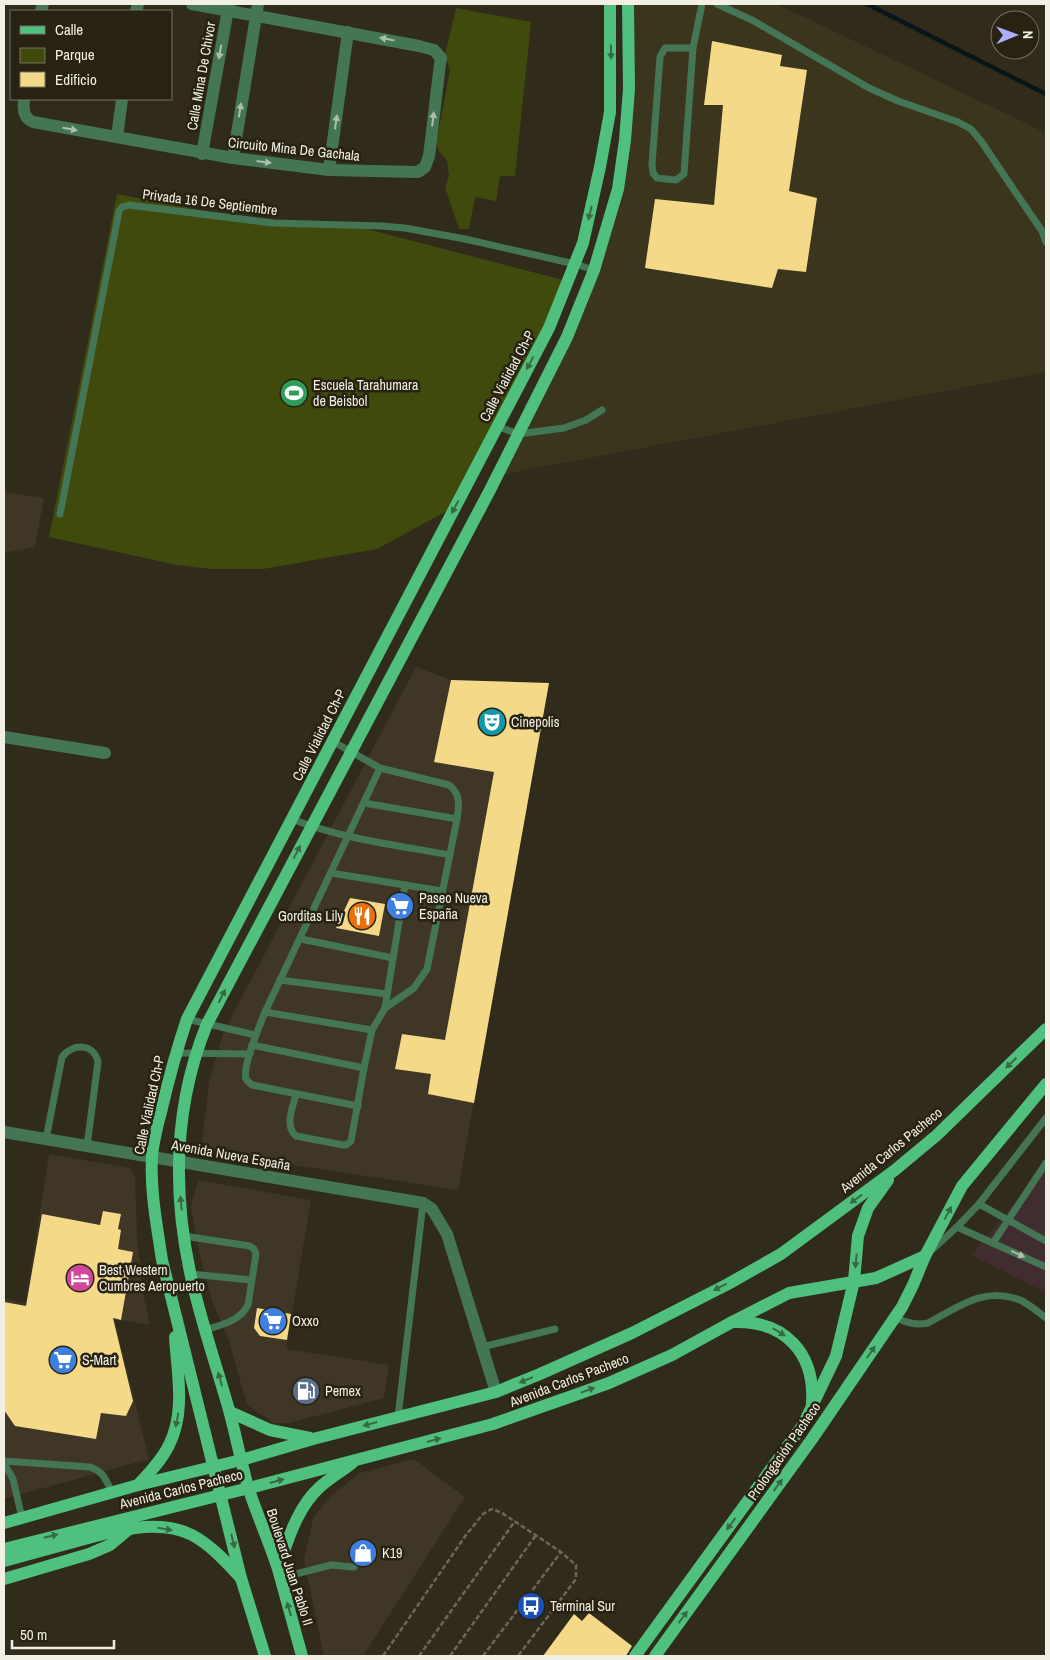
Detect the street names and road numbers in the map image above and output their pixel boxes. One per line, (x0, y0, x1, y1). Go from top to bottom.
street label: Calle Mina De Chivor (183, 20, 219, 132)
street label: Circuito Mina De Gachala (227, 133, 362, 165)
street label: Privada 16 De Septiembre (141, 185, 279, 219)
street label: Calle Vialidad Ch-P (475, 327, 539, 425)
street label: Calle Vialidad Ch-P (288, 686, 350, 784)
street label: Calle Vialidad Ch-P (130, 1054, 168, 1156)
street label: Avenida Carlos Pacheco (836, 1103, 946, 1197)
street label: Avenida Nueva España (169, 1136, 292, 1174)
street label: Avenida Carlos Pacheco (506, 1349, 631, 1411)
street label: Prolongación Pacheco (743, 1399, 825, 1503)
street label: Avenida Carlos Pacheco (117, 1465, 244, 1513)
street label: Boulevard Juan Pablo II (263, 1506, 317, 1628)

